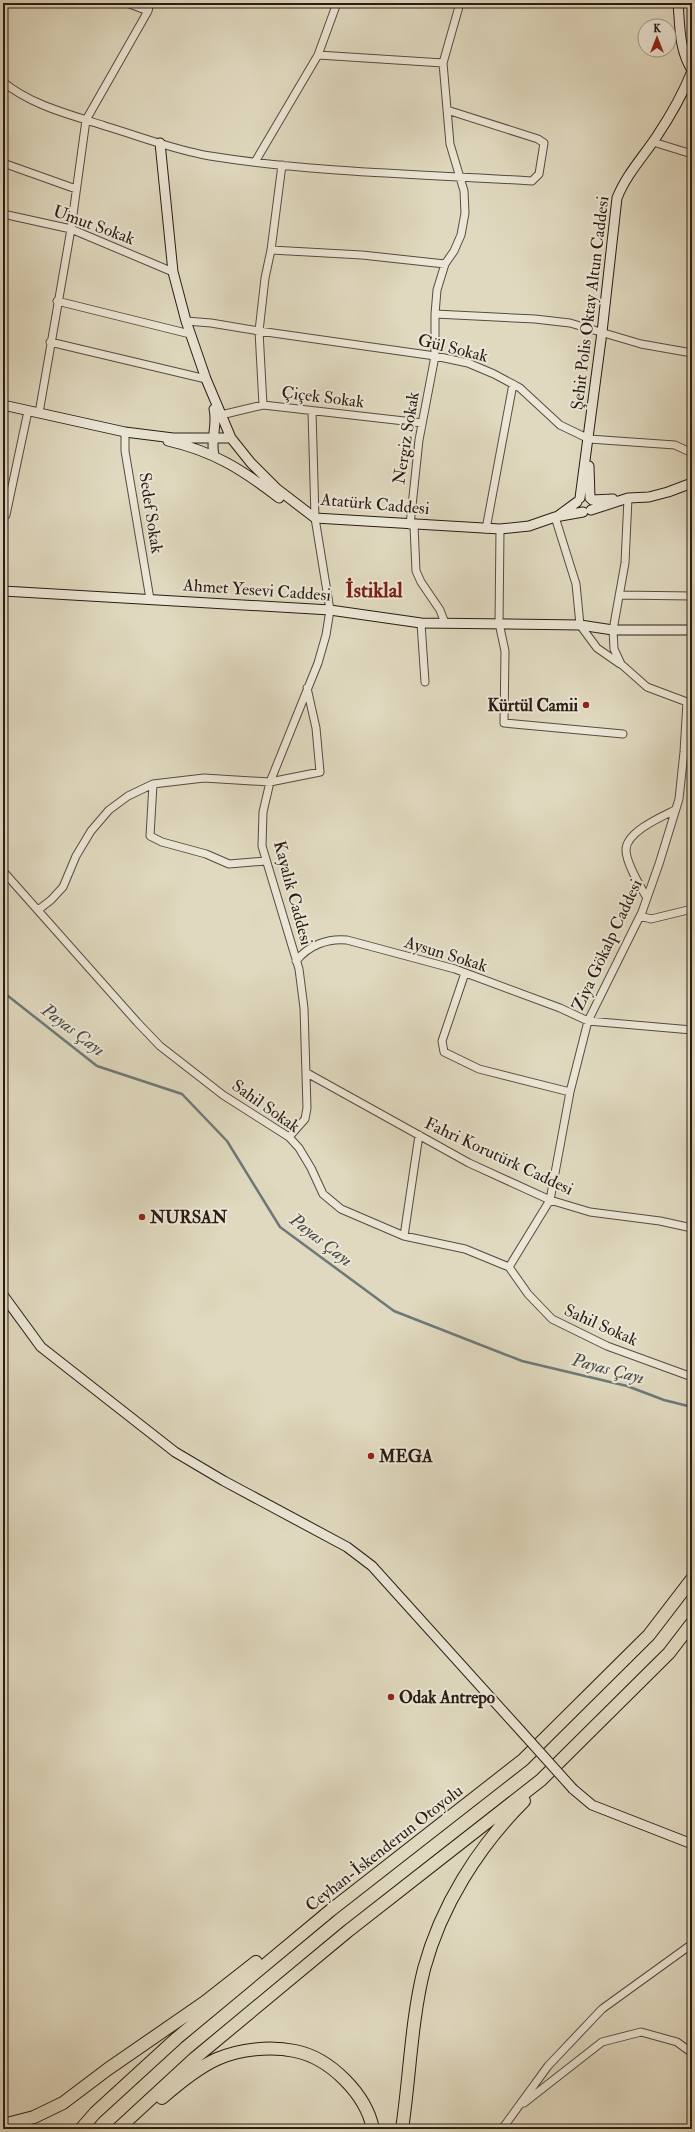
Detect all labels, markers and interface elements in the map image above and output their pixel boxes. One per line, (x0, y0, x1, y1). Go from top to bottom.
north arrow (637, 18, 677, 58)
text: K (653, 22, 662, 35)
street label: Şehit Polis Oktay Altun Caddesi (566, 194, 615, 411)
street label: Umut Sokak (50, 201, 138, 249)
street label: Gül Sokak (416, 329, 490, 367)
street label: Çiçek Sokak (280, 382, 366, 412)
street label: Nergiz Sokak (388, 390, 424, 486)
street label: Sedef Sokak (134, 471, 168, 555)
street label: Atatürk Caddesi (319, 489, 431, 519)
street label: Ahmet Yesevi Caddesi (181, 574, 332, 606)
district label: İstiklal (345, 577, 403, 604)
place label: Kürtül Camii (487, 695, 578, 716)
marker: Kürtül Camii (581, 700, 591, 710)
street label: Kayalık Caddesi (268, 838, 317, 948)
street label: Ziya Gökalp Caddesi (567, 875, 648, 1015)
street label: Aysun Sokak (401, 931, 490, 978)
water label: Payas Çayı (36, 998, 109, 1061)
street label: Sahil Sokak (228, 1075, 304, 1137)
street label: Fahri Korutürk Caddesi (421, 1112, 577, 1200)
place label: NURSAN (149, 1207, 228, 1228)
water label: Payas Çayı (284, 1208, 357, 1272)
marker: NURSAN (137, 1212, 147, 1222)
street label: Sahil Sokak (561, 1299, 641, 1351)
water label: Payas Çayı (568, 1348, 647, 1390)
place label: MEGA (378, 1446, 433, 1467)
marker: MEGA (366, 1451, 376, 1461)
place label: Odak Antrepo (399, 1687, 495, 1709)
marker: Odak Antrepo (386, 1692, 396, 1702)
street label: Ceyhan-İskenderun Otoyolu (300, 1779, 468, 1917)

